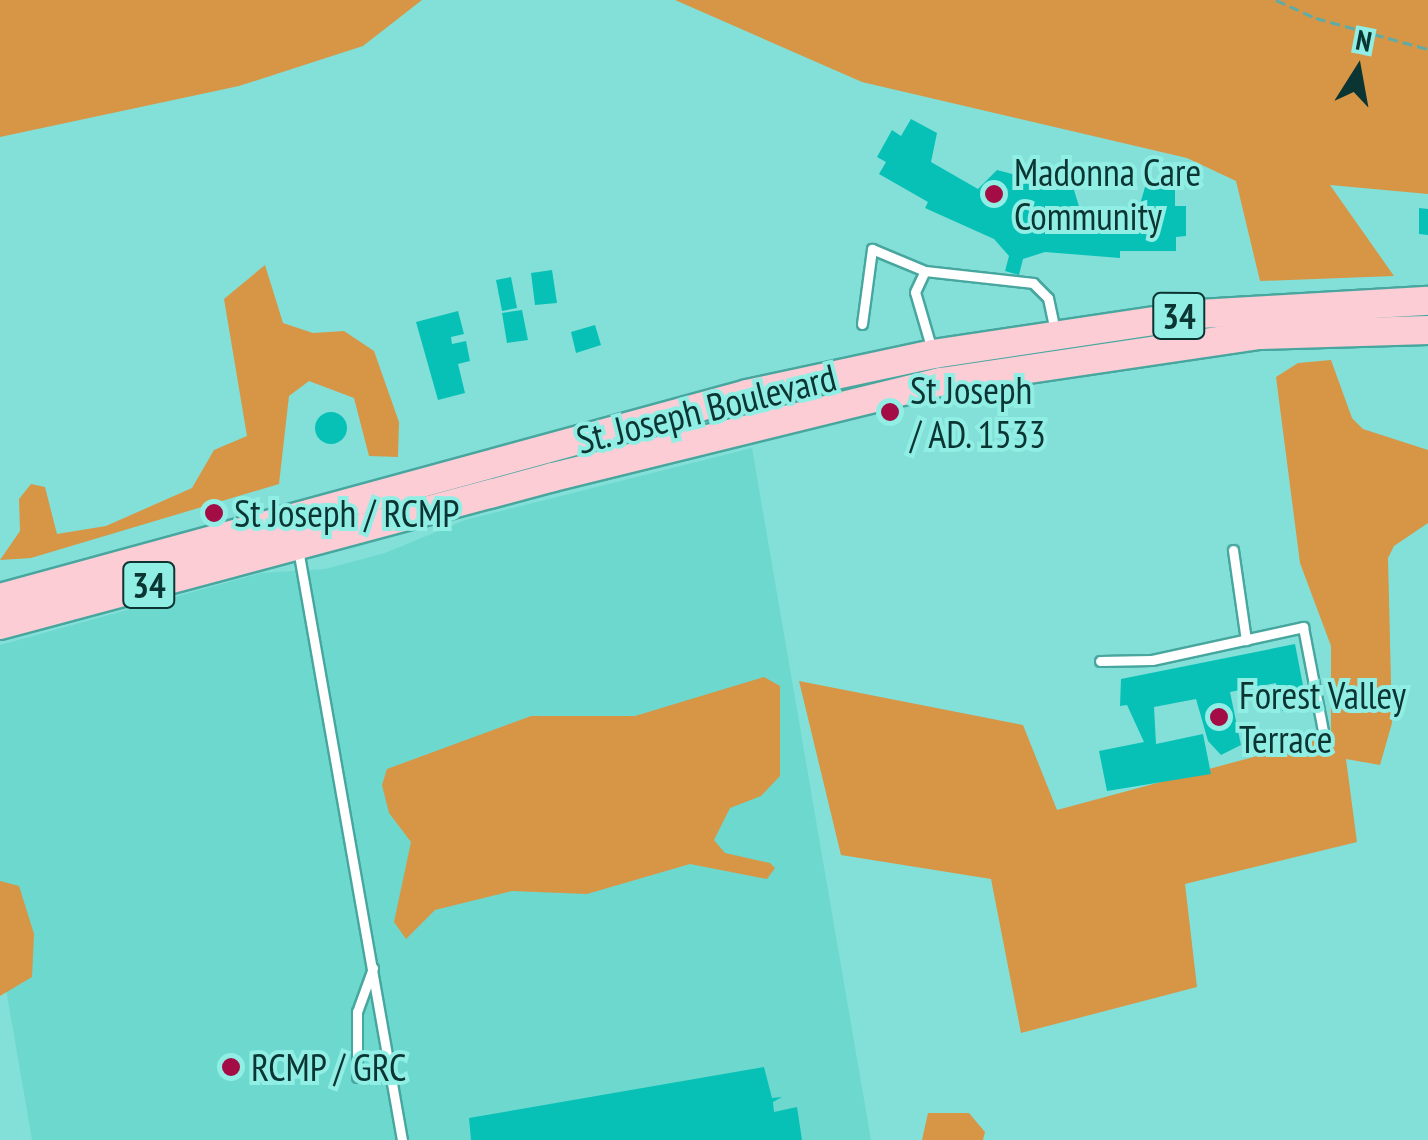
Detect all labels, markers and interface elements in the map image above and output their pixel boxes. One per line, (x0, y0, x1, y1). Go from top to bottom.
north arrow (1308, 20, 1408, 120)
text: N (1353, 20, 1375, 60)
place label: Madonna Care Community (1014, 149, 1201, 238)
marker: Madonna Care Community (983, 183, 1005, 205)
road number: 34 (1152, 286, 1206, 346)
street label: St. Joseph Boulevard (570, 353, 842, 463)
place label: St Joseph / AD. 1533 (910, 367, 1049, 456)
marker: St Joseph / AD. 1533 (879, 401, 901, 423)
place label: St Joseph / RCMP (234, 490, 459, 536)
marker: St Joseph / RCMP (203, 502, 225, 524)
road number: 34 (122, 555, 176, 615)
place label: Forest Valley Terrace (1239, 672, 1407, 762)
marker: Forest Valley Terrace (1208, 706, 1230, 728)
place label: RCMP / GRC (251, 1044, 408, 1090)
marker: RCMP / GRC (220, 1056, 242, 1078)

